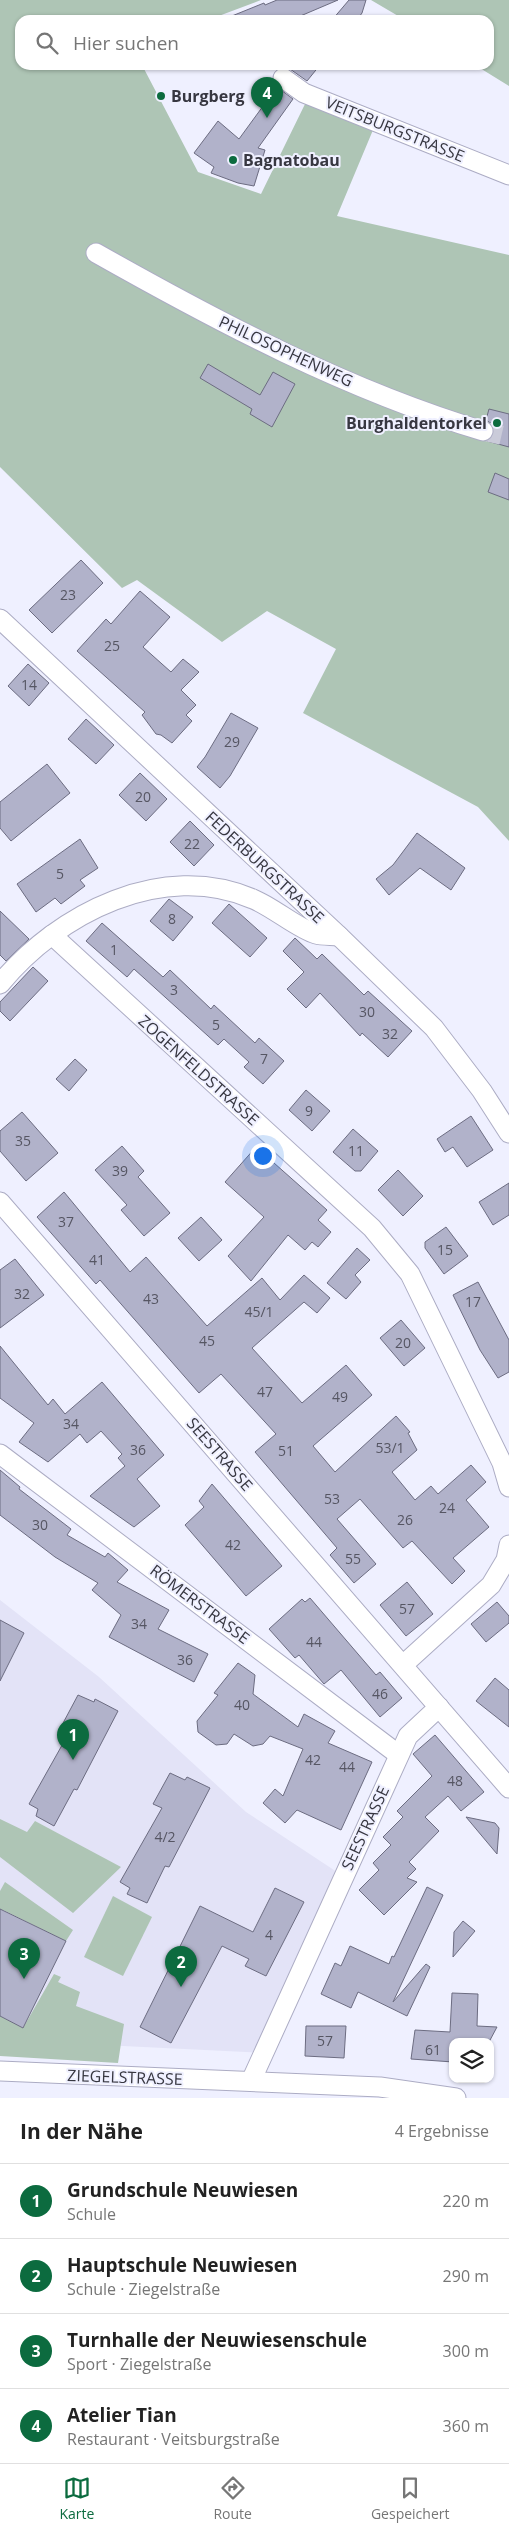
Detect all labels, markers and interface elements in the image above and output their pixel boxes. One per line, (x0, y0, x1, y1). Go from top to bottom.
search box (15, 15, 494, 70)
icon: search (33, 29, 61, 57)
text: Hier suchen (73, 30, 179, 56)
pin: 4 (251, 77, 283, 118)
place label: Burgberg (171, 85, 244, 107)
marker: Burgberg (155, 90, 167, 102)
street label: VEITSBURGSTRASSE (322, 91, 468, 167)
place label: Bagnatobau (243, 149, 340, 171)
marker: Bagnatobau (227, 154, 239, 166)
street label: PHILOSOPHENWEG (215, 310, 357, 392)
place label: Burghaldentorkel (346, 412, 487, 434)
marker: Burghaldentorkel (491, 417, 503, 429)
house number: 23 (60, 585, 76, 604)
house number: 25 (104, 636, 120, 655)
house number: 14 (21, 675, 37, 694)
house number: 29 (224, 732, 240, 751)
house number: 20 (135, 787, 151, 806)
street label: FEDERBURGSTRASSE (201, 806, 329, 928)
house number: 22 (184, 834, 200, 853)
house number: 5 (56, 864, 64, 883)
house number: 8 (168, 909, 176, 928)
house number: 1 (110, 940, 118, 959)
house number: 3 (170, 980, 178, 999)
house number: 30 (359, 1002, 375, 1021)
street label: ZOGENFELDSTRASSE (134, 1010, 264, 1130)
house number: 5 (212, 1015, 220, 1034)
house number: 32 (382, 1024, 398, 1043)
house number: 7 (260, 1049, 268, 1068)
house number: 9 (305, 1101, 313, 1120)
house number: 35 (15, 1131, 31, 1150)
house number: 11 (348, 1141, 364, 1160)
your location (250, 1143, 276, 1169)
house number: 39 (112, 1161, 128, 1180)
house number: 37 (58, 1212, 74, 1231)
house number: 15 (437, 1240, 453, 1259)
house number: 41 (89, 1250, 105, 1269)
house number: 32 (14, 1284, 30, 1303)
house number: 43 (143, 1289, 159, 1308)
house number: 17 (465, 1292, 481, 1311)
house number: 45/1 (244, 1302, 274, 1321)
house number: 45 (199, 1331, 215, 1350)
house number: 20 (395, 1333, 411, 1352)
house number: 47 (257, 1382, 273, 1401)
house number: 49 (332, 1387, 348, 1406)
street label: SEESTRASSE (182, 1413, 258, 1495)
house number: 34 (63, 1414, 79, 1433)
house number: 53/1 (375, 1438, 405, 1457)
house number: 36 (130, 1440, 146, 1459)
house number: 51 (278, 1441, 294, 1460)
house number: 53 (324, 1489, 340, 1508)
house number: 24 (439, 1498, 455, 1517)
house number: 26 (397, 1510, 413, 1529)
house number: 30 (32, 1515, 48, 1534)
house number: 42 (225, 1535, 241, 1554)
house number: 55 (345, 1549, 361, 1568)
street label: RÖMERSTRASSE (146, 1559, 254, 1649)
house number: 57 (399, 1599, 415, 1618)
house number: 34 (131, 1614, 147, 1633)
house number: 44 (306, 1632, 322, 1651)
house number: 36 (177, 1650, 193, 1669)
house number: 46 (372, 1684, 388, 1703)
house number: 40 (234, 1695, 250, 1714)
pin: 1 (57, 1719, 89, 1760)
house number: 42 (305, 1750, 321, 1769)
house number: 44 (339, 1757, 355, 1776)
house number: 48 (447, 1771, 463, 1790)
street label: SEESTRASSE (336, 1782, 394, 1874)
house number: 4/2 (154, 1827, 176, 1846)
house number: 4 (265, 1925, 273, 1944)
pin: 3 (8, 1938, 40, 1979)
pin: 2 (165, 1946, 197, 1987)
house number: 57 (317, 2031, 333, 2050)
map controls (449, 2038, 494, 2083)
button: layers (449, 2038, 494, 2083)
house number: 61 (425, 2040, 441, 2059)
street label: ZIEGELSTRASSE (67, 2064, 183, 2090)
text: In der Nähe (20, 2117, 143, 2145)
text: 4 Ergebnisse (395, 2120, 489, 2142)
text: Grundschule Neuwiesen (67, 2177, 298, 2203)
text: 1 (31, 2190, 41, 2212)
text: 220 m (443, 2190, 489, 2212)
text: Schule (67, 2203, 116, 2225)
text: Hauptschule Neuwiesen (67, 2252, 298, 2278)
text: 2 (31, 2265, 41, 2287)
text: 290 m (443, 2265, 489, 2287)
text: Schule · Ziegelstraße (67, 2278, 220, 2300)
text: Turnhalle der Neuwiesenschule (67, 2327, 367, 2353)
text: 3 (31, 2340, 41, 2362)
text: 300 m (443, 2340, 489, 2362)
text: Sport · Ziegelstraße (67, 2353, 212, 2375)
text: Atelier Tian (67, 2402, 177, 2428)
text: 4 (31, 2415, 41, 2437)
text: 360 m (443, 2415, 489, 2437)
text: Restaurant · Veitsburgstraße (67, 2428, 280, 2450)
tab: Karte (60, 2474, 94, 2523)
tab: Route (213, 2474, 252, 2523)
tab: Gespeichert (371, 2474, 449, 2523)

